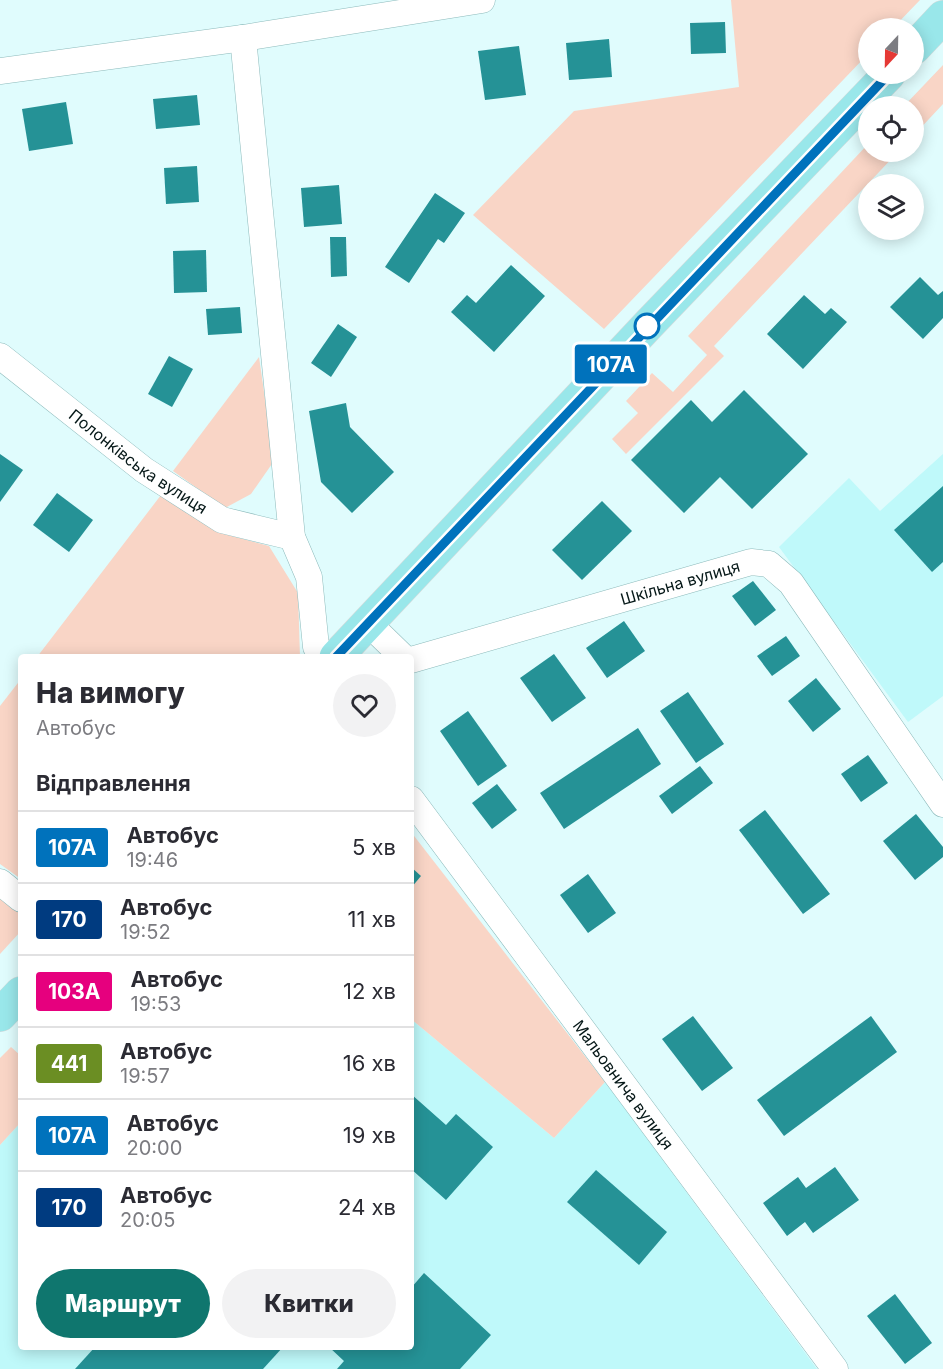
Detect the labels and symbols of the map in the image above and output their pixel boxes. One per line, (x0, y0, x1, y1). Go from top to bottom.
north arrow (858, 18, 924, 84)
unlabelled marker (634, 313, 660, 339)
line badge: 107А (569, 344, 653, 384)
street label: Полонківська вулиця (65, 405, 211, 518)
street label: Шкільна вулиця (618, 556, 742, 609)
street label: Мальовнича вулиця (569, 1016, 678, 1153)

